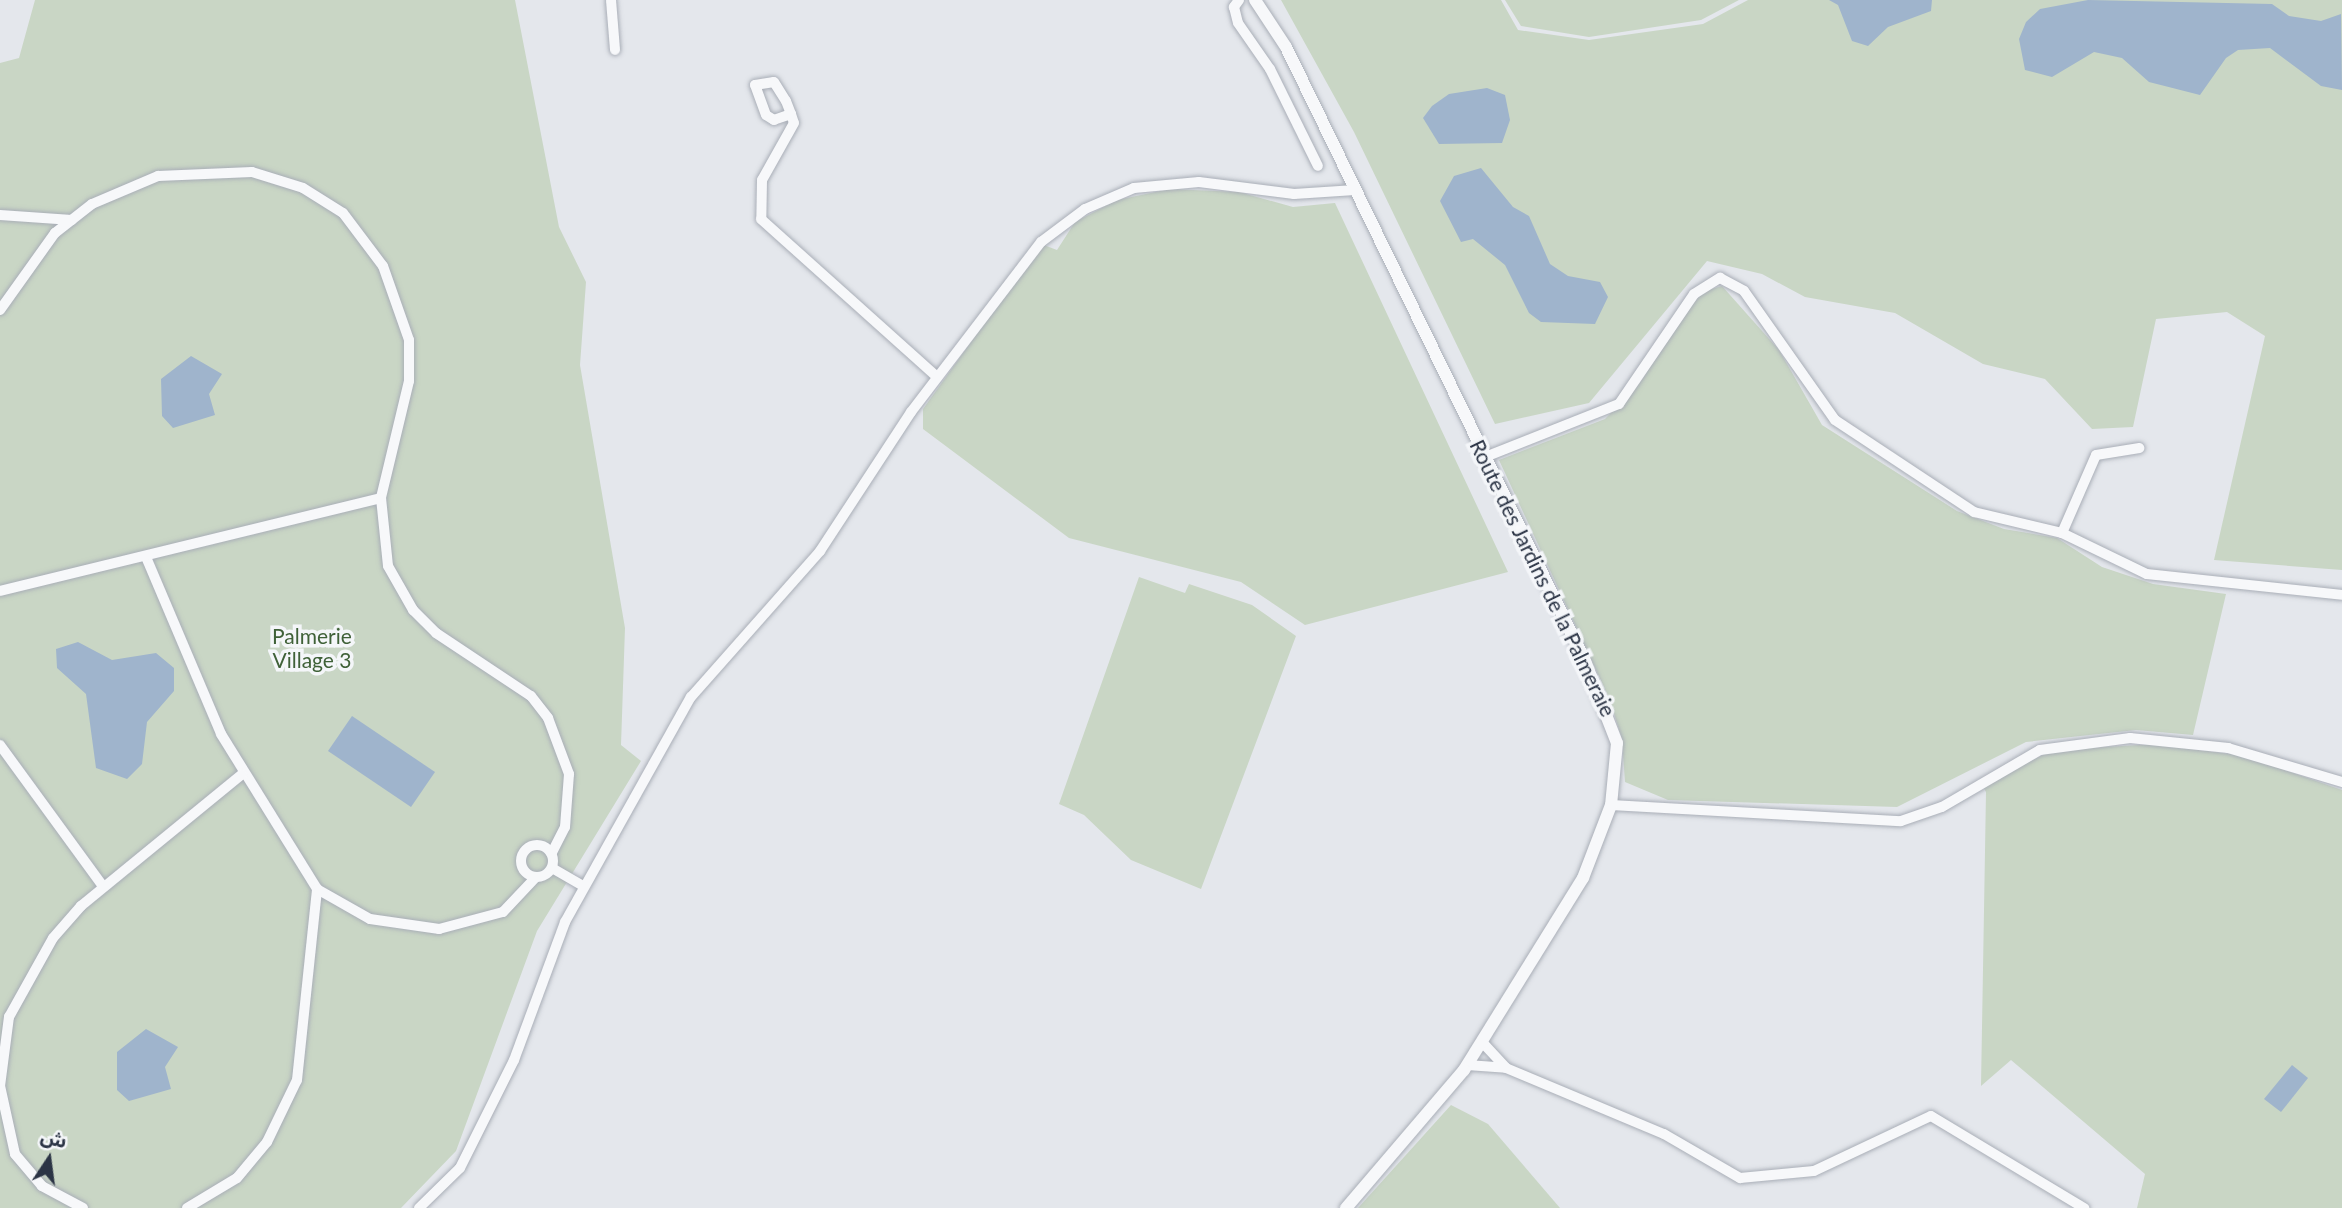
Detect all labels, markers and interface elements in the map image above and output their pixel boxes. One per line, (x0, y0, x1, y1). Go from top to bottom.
street label: Route des Jardins de la Palmeraie (1465, 435, 1621, 721)
park label: Palmerie Village 3 (272, 623, 352, 673)
north arrow (14, 1124, 84, 1194)
text: ش (39, 1124, 69, 1152)

